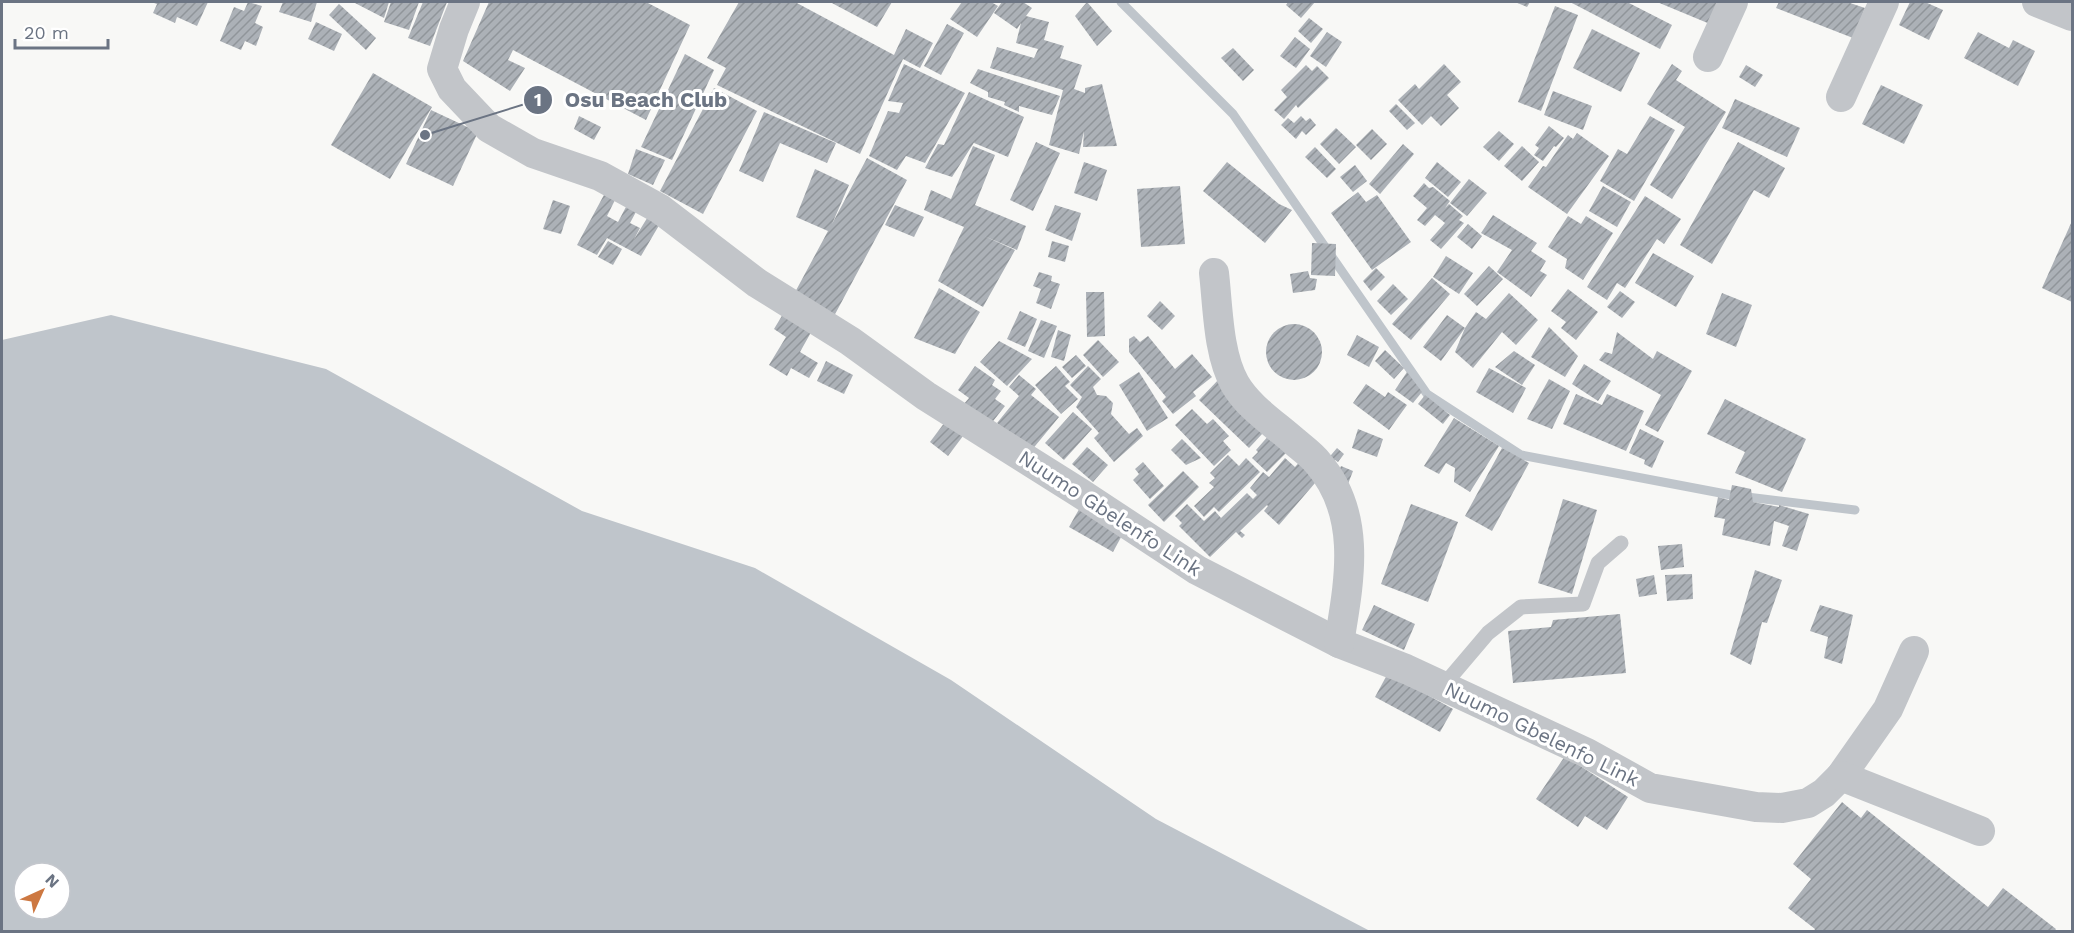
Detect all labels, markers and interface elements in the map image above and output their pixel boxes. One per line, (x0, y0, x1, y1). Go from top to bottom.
scale bar (15, 12, 108, 50)
text: 20 m (24, 22, 69, 43)
callout: Osu Beach Club (523, 80, 740, 119)
text: Osu Beach Club (565, 87, 727, 112)
text: 1 (534, 89, 542, 110)
street label: Nuumo Gbelenfo Link (1014, 445, 1206, 581)
street label: Nuumo Gbelenfo Link (1441, 677, 1643, 791)
north arrow (12, 861, 72, 921)
text: N (41, 870, 63, 892)

